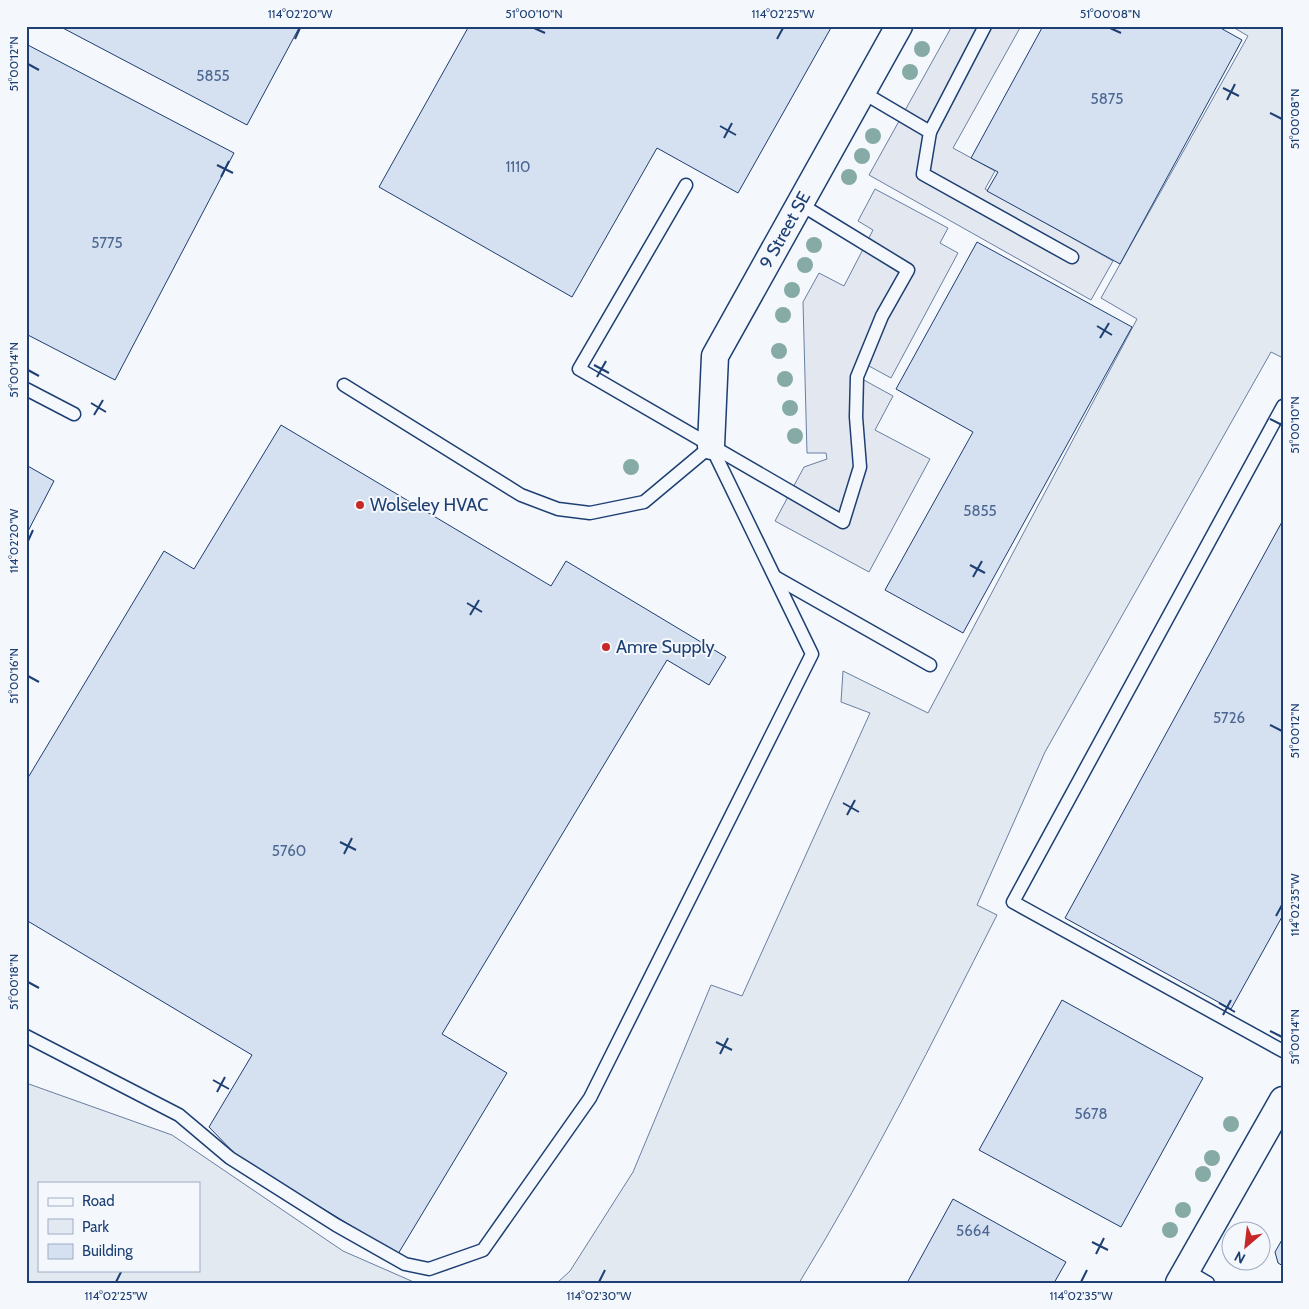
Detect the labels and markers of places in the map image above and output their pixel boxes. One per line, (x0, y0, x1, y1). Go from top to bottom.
place label: Wolseley HVAC (370, 494, 488, 516)
marker: Wolseley HVAC (354, 499, 366, 511)
place label: Amre Supply (616, 636, 715, 658)
marker: Amre Supply (600, 641, 612, 653)

